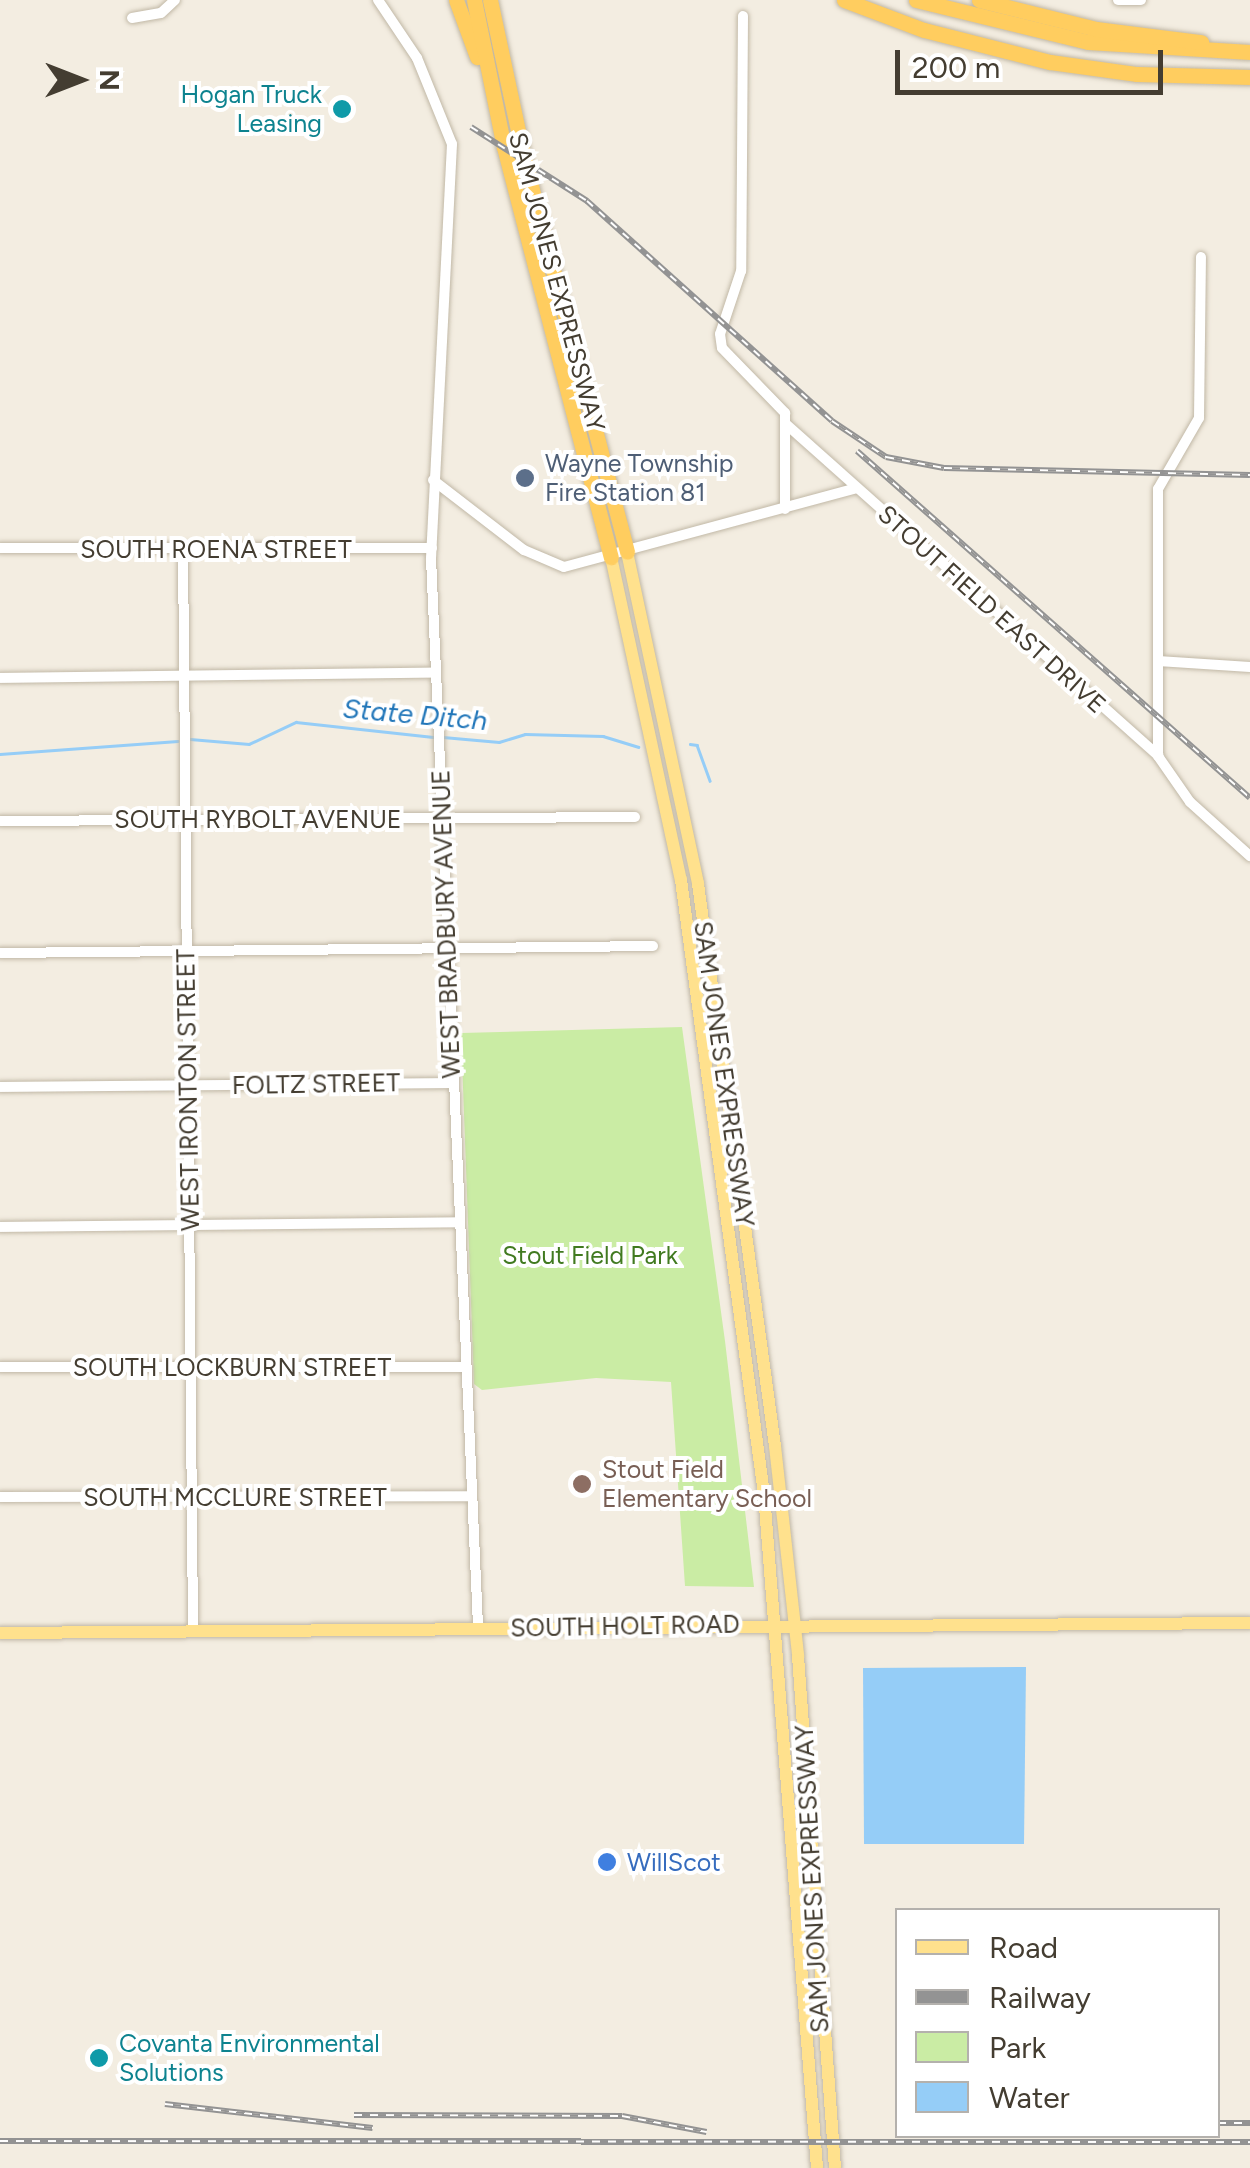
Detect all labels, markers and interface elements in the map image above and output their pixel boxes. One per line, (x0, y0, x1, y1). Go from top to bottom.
north arrow (30, 30, 130, 130)
scale bar (900, 30, 1168, 92)
text: 200 m (912, 49, 1000, 86)
text: N (93, 69, 127, 91)
place label: Hogan Truck Leasing (180, 80, 322, 139)
marker: Hogan Truck Leasing (331, 98, 353, 120)
street label: SAM JONES EXPRESSWAY (503, 129, 611, 435)
place label: Wayne Township Fire Station 81 (545, 449, 734, 508)
marker: Wayne Township Fire Station 81 (514, 467, 536, 489)
street label: STOUT FIELD EAST DRIVE (872, 499, 1112, 719)
street label: SOUTH ROENA STREET (80, 534, 352, 564)
water label: State Ditch (341, 691, 489, 737)
street label: WEST BRADBURY AVENUE (426, 769, 466, 1079)
street label: SOUTH RYBOLT AVENUE (114, 804, 402, 834)
street label: SAM JONES EXPRESSWAY (688, 919, 760, 1229)
street label: WEST IRONTON STREET (171, 949, 205, 1231)
street label: FOLTZ STREET (232, 1068, 400, 1100)
park label: Stout Field Park (502, 1240, 678, 1270)
street label: SOUTH LOCKBURN STREET (73, 1352, 391, 1382)
place label: Stout Field Elementary School (602, 1455, 812, 1514)
marker: Stout Field Elementary School (571, 1473, 593, 1495)
street label: SOUTH MCCLURE STREET (83, 1482, 387, 1512)
street label: SOUTH HOLT ROAD (510, 1609, 740, 1643)
street label: SAM JONES EXPRESSWAY (789, 1724, 835, 2034)
place label: WillScot (627, 1847, 721, 1877)
marker: WillScot (596, 1851, 618, 1873)
legend (895, 1908, 1220, 2138)
text: Road (989, 1929, 1058, 1966)
text: Railway (989, 1979, 1091, 2016)
place label: Covanta Environmental Solutions (119, 2029, 380, 2088)
text: Park (989, 2029, 1046, 2066)
marker: Covanta Environmental Solutions (88, 2047, 110, 2069)
text: Water (989, 2079, 1070, 2116)

